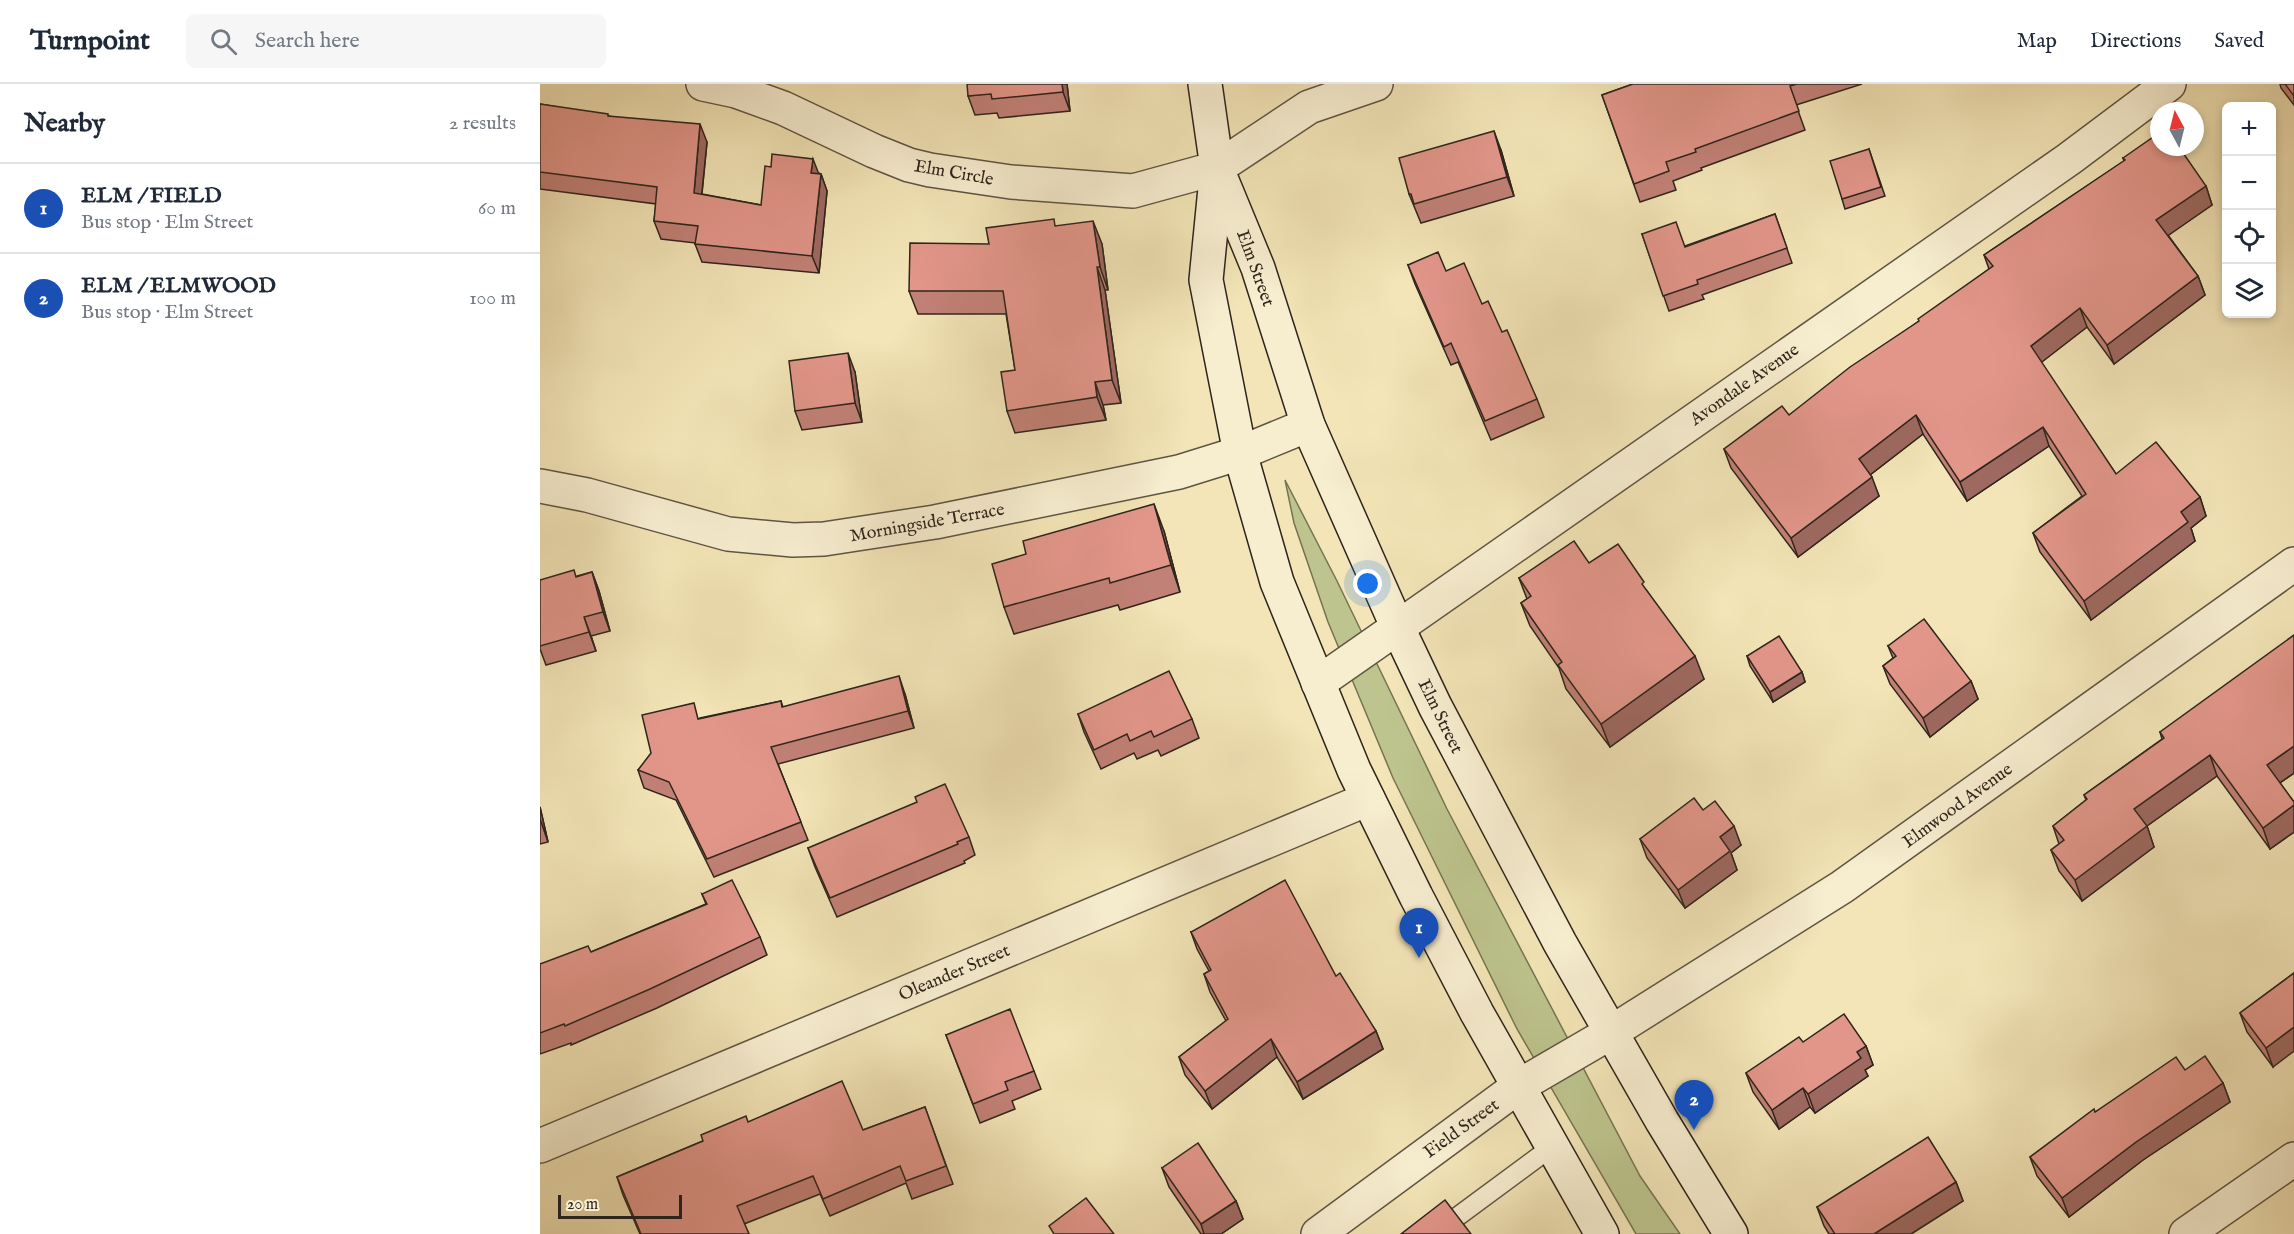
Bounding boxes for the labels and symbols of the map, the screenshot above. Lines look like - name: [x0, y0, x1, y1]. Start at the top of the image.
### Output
- north arrow: [2150, 102, 2204, 156]
- street label: Elm Circle: [912, 155, 995, 192]
- street label: Elm Street: [1230, 227, 1279, 310]
- street label: Avondale Avenue: [1685, 339, 1804, 432]
- street label: Morningside Terrace: [848, 499, 1006, 548]
- your location: [1353, 569, 1382, 598]
- street label: Elm Street: [1412, 676, 1468, 758]
- street label: Elmwood Avenue: [1898, 758, 2018, 854]
- pin: 1: [1400, 908, 1438, 958]
- street label: Oleander Street: [896, 940, 1014, 1007]
- pin: 2: [1674, 1080, 1714, 1130]
- street label: Field Street: [1420, 1094, 1504, 1164]
- scale bar: [558, 1192, 682, 1220]

